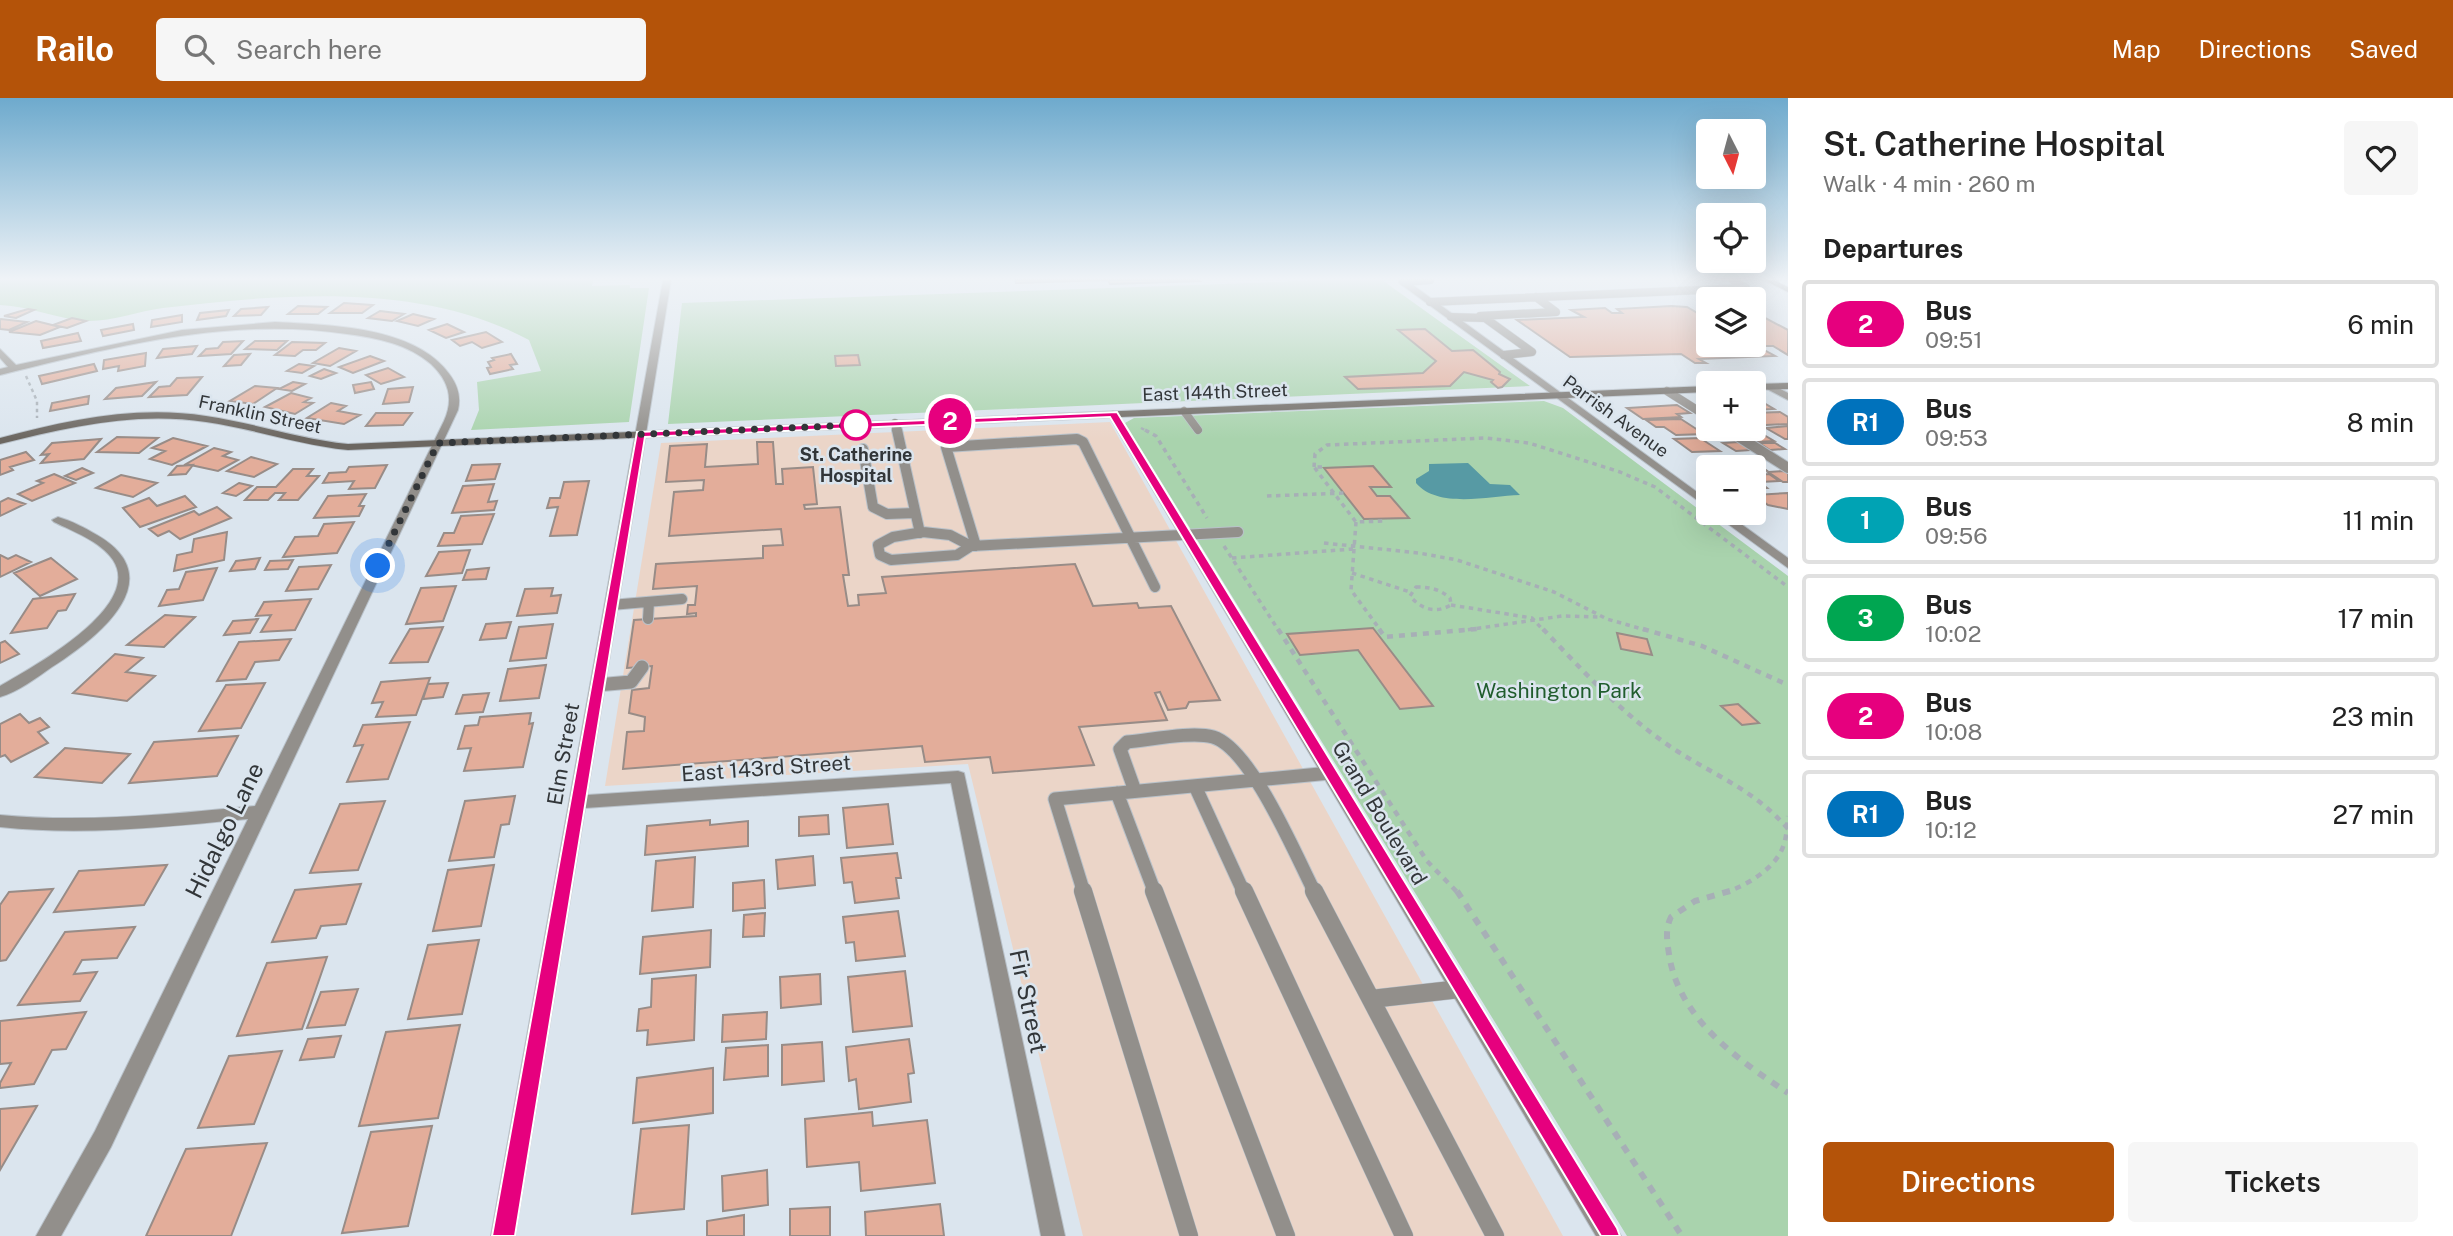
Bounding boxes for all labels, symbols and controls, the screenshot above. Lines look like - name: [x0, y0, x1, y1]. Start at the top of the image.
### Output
- search box: [156, 18, 646, 81]
- text: Railo: [35, 30, 114, 68]
- icon: search: [180, 30, 218, 68]
- text: Search here: [236, 34, 382, 65]
- text: Map: [2112, 35, 2161, 63]
- text: Directions: [2199, 35, 2311, 63]
- text: Saved: [2349, 35, 2418, 63]
- north arrow: [1696, 119, 1766, 189]
- map controls: [1696, 119, 1766, 525]
- button: heart: [2344, 121, 2418, 195]
- text: St. Catherine Hospital: [1823, 125, 2165, 163]
- text: Walk · 4 min · 260 m: [1823, 170, 2036, 197]
- button: locate: [1696, 203, 1766, 273]
- text: Departures: [1823, 233, 1963, 264]
- button: layers: [1696, 287, 1766, 357]
- text: Bus: [1925, 295, 1972, 326]
- text: 6 min: [2347, 309, 2414, 340]
- text: 2: [1858, 310, 1873, 338]
- text: 09:51: [1925, 326, 1983, 353]
- street label: Parrish Avenue: [1559, 371, 1673, 461]
- button: +: [1696, 371, 1766, 441]
- street label: East 144th Street: [1142, 379, 1288, 405]
- street label: Franklin Street: [197, 391, 323, 437]
- text: Bus: [1925, 393, 1972, 424]
- line badge: 2: [927, 398, 973, 444]
- text: 2: [942, 407, 958, 435]
- text: 8 min: [2347, 407, 2414, 438]
- text: R1: [1852, 408, 1879, 436]
- marker: St. Catherine Hospital: [841, 410, 871, 440]
- text: 09:53: [1925, 424, 1988, 451]
- place label: St. Catherine Hospital: [800, 444, 912, 486]
- button: −: [1696, 455, 1766, 525]
- text: Bus: [1925, 491, 1972, 522]
- text: 11 min: [2342, 505, 2414, 536]
- text: 1: [1860, 506, 1871, 534]
- text: 09:56: [1925, 522, 1988, 549]
- your location: [360, 548, 395, 583]
- text: Bus: [1925, 589, 1972, 620]
- text: 17 min: [2337, 603, 2414, 634]
- text: 3: [1858, 604, 1873, 632]
- text: 10:02: [1925, 620, 1981, 647]
- park label: Washington Park: [1476, 678, 1642, 703]
- text: Bus: [1925, 687, 1972, 718]
- street label: Elm Street: [542, 701, 584, 807]
- text: 23 min: [2332, 701, 2414, 732]
- text: 2: [1858, 702, 1873, 730]
- text: 10:08: [1925, 718, 1982, 745]
- street label: Grand Boulevard: [1327, 737, 1433, 889]
- street label: East 143rd Street: [680, 750, 852, 786]
- street label: Hidalgo Lane: [179, 758, 269, 902]
- text: Bus: [1925, 785, 1972, 816]
- text: 27 min: [2332, 799, 2414, 830]
- text: R1: [1852, 800, 1879, 828]
- text: 10:12: [1925, 816, 1977, 843]
- street label: Fir Street: [1004, 946, 1054, 1056]
- button: Directions: [1823, 1142, 2114, 1222]
- button: Tickets: [2128, 1142, 2418, 1222]

